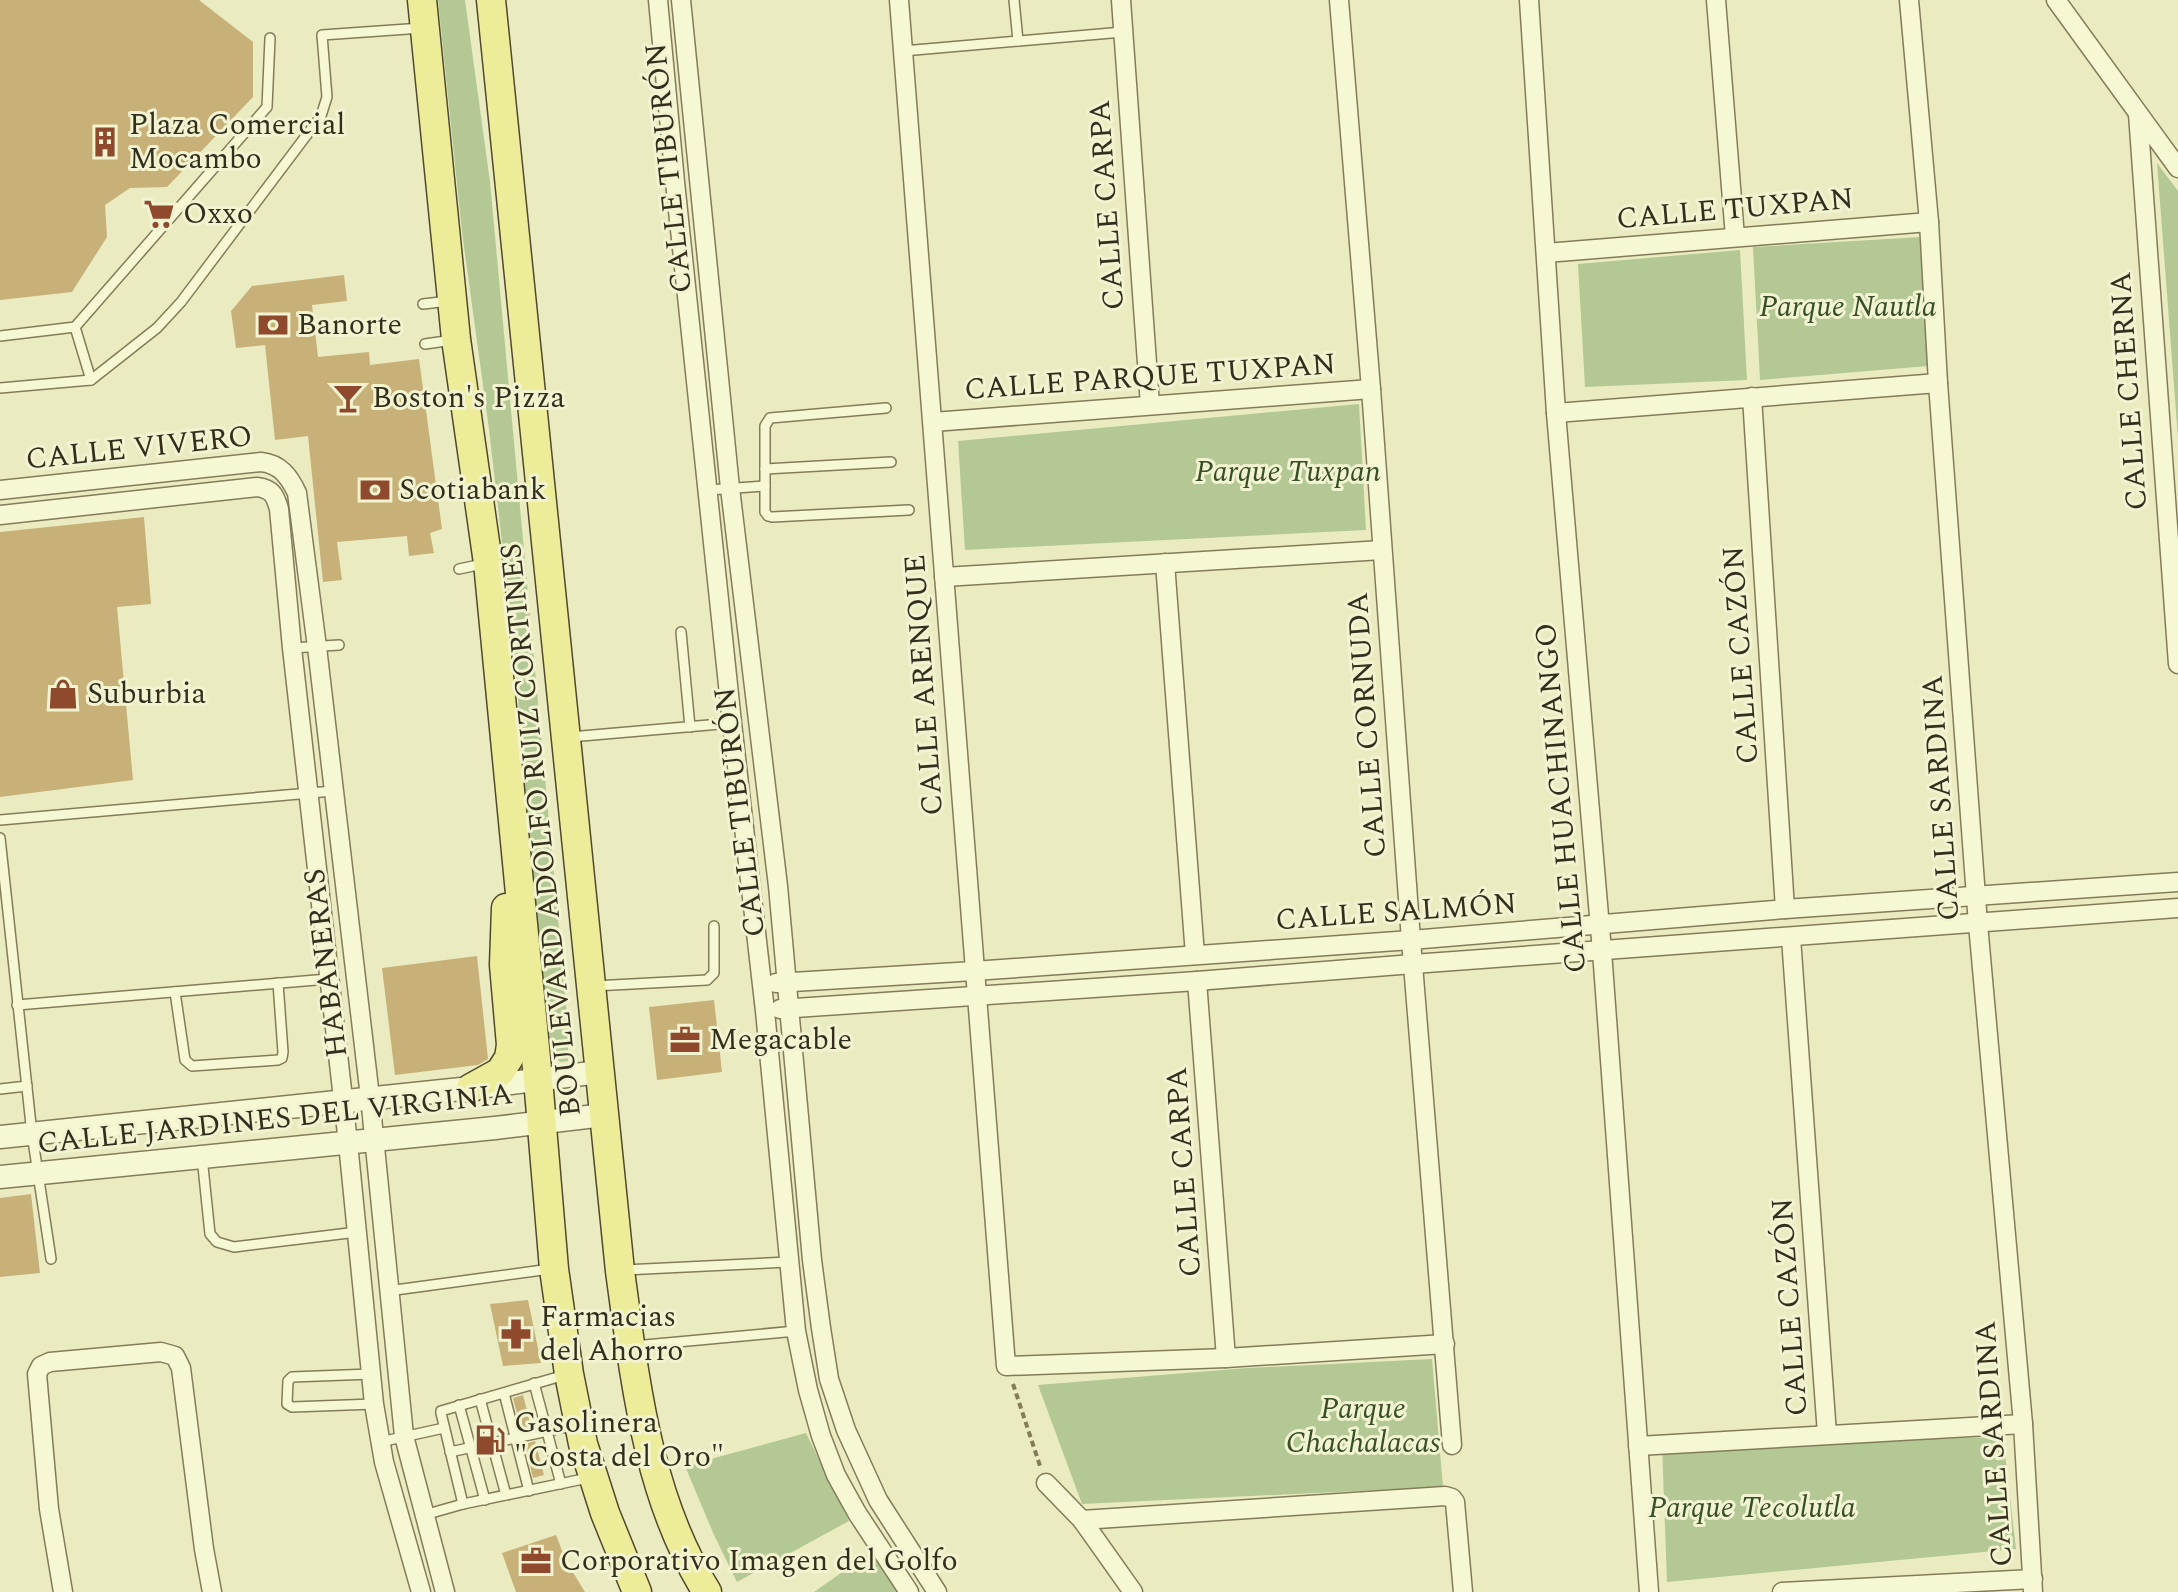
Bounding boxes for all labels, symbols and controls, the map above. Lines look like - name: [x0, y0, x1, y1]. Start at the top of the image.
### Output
- street label: CALLE TIBURÓN: [633, 41, 705, 295]
- street label: CALLE CARPA: [1077, 98, 1137, 312]
- place label: Plaza Comercial Mocambo: [129, 102, 345, 182]
- building icon: Plaza Comercial Mocambo: [88, 125, 122, 159]
- street label: CALLE TUXPAN: [1614, 176, 1856, 242]
- place label: Oxxo: [183, 191, 253, 237]
- supermarket icon: Oxxo: [142, 197, 176, 231]
- street label: CALLE CHERNA: [2098, 270, 2160, 512]
- park label: Parque Nautla: [1759, 284, 1937, 330]
- place label: Banorte: [297, 302, 402, 348]
- bank icon: Banorte: [256, 308, 290, 342]
- street label: CALLE PARQUE TUXPAN: [963, 341, 1337, 413]
- place label: Boston's Pizza: [372, 375, 566, 421]
- bar icon: Boston's Pizza: [331, 381, 365, 415]
- street label: CALLE VIVERO: [23, 413, 255, 483]
- park label: Parque Tuxpan: [1195, 449, 1381, 495]
- place label: Scotiabank: [399, 467, 546, 513]
- bank icon: Scotiabank: [358, 473, 392, 507]
- street label: BOULEVARD ADOLFO RUIZ CORTINES: [488, 541, 594, 1119]
- street label: CALLE CAZÓN: [1710, 544, 1772, 766]
- street label: CALLE ARENQUE: [892, 553, 956, 817]
- street label: CALLE CORNUDA: [1335, 591, 1399, 859]
- street label: CALLE HUACHINANGO: [1523, 621, 1599, 975]
- place label: Suburbia: [87, 671, 206, 717]
- street label: CALLE SARDINA: [1909, 673, 1973, 923]
- shop icon: Suburbia: [46, 677, 80, 711]
- street label: CALLE TIBURÓN: [702, 684, 778, 940]
- street label: HABANERAS: [292, 866, 360, 1060]
- street label: CALLE SALMÓN: [1274, 881, 1518, 943]
- place label: Megacable: [709, 1017, 852, 1063]
- office icon: Megacable: [668, 1023, 702, 1057]
- street label: CALLE CARPA: [1154, 1065, 1214, 1279]
- street label: CALLE JARDINES DEL VIRGINIA: [35, 1071, 515, 1167]
- street label: CALLE CAZÓN: [1759, 1196, 1821, 1418]
- place label: Farmacias del Ahorro: [540, 1294, 684, 1374]
- pharmacy icon: Farmacias del Ahorro: [499, 1317, 533, 1351]
- street label: CALLE SARDINA: [1962, 1319, 2026, 1569]
- park label: Parque Chachalacas: [1286, 1386, 1441, 1466]
- place label: Gasolinera "Costa del Oro": [514, 1400, 724, 1480]
- fuel station icon: Gasolinera "Costa del Oro": [473, 1423, 507, 1457]
- park label: Parque Tecolutla: [1648, 1485, 1856, 1531]
- place label: Corporativo Imagen del Golfo: [560, 1538, 958, 1584]
- office icon: Corporativo Imagen del Golfo: [519, 1544, 553, 1578]

